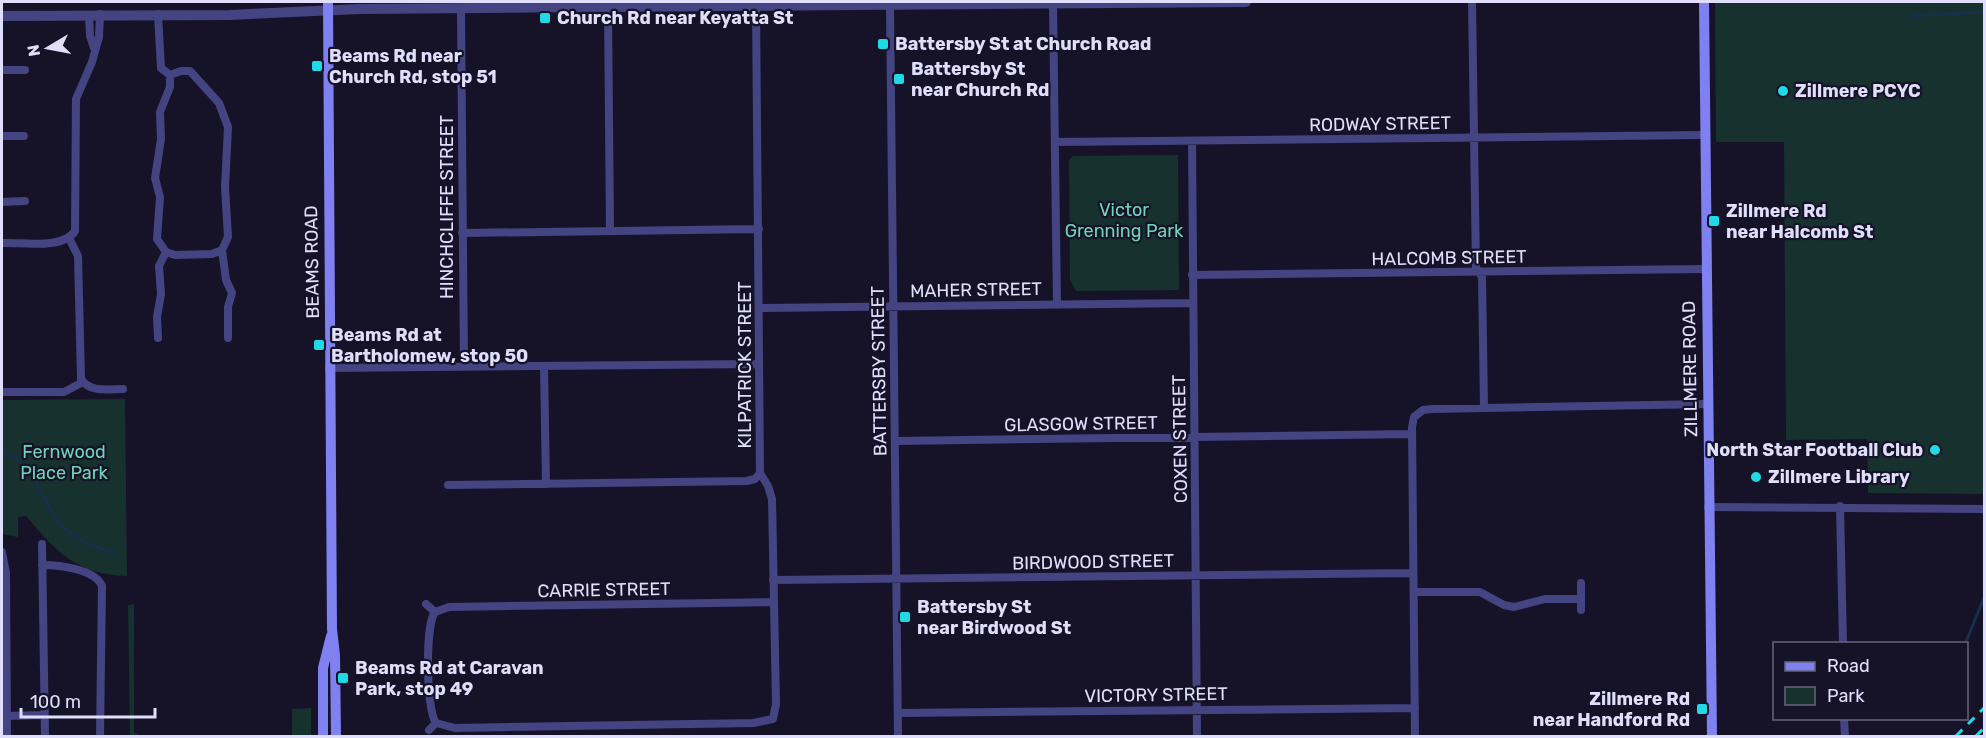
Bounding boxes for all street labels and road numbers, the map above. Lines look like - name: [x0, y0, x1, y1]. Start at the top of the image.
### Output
- street label: RODWAY STREET: [1309, 112, 1451, 136]
- street label: HINCHCLIFFE STREET: [436, 115, 458, 299]
- street label: BEAMS ROAD: [300, 205, 324, 319]
- street label: HALCOMB STREET: [1371, 246, 1527, 270]
- street label: MAHER STREET: [910, 278, 1042, 302]
- street label: KILPATRICK STREET: [734, 281, 756, 449]
- street label: BATTERSBY STREET: [867, 286, 891, 456]
- street label: ZILLMERE ROAD: [1678, 301, 1702, 437]
- street label: COXEN STREET: [1168, 375, 1192, 503]
- street label: GLASGOW STREET: [1004, 412, 1158, 436]
- street label: BIRDWOOD STREET: [1012, 550, 1174, 574]
- street label: CARRIE STREET: [537, 578, 671, 602]
- street label: VICTORY STREET: [1084, 683, 1228, 707]

